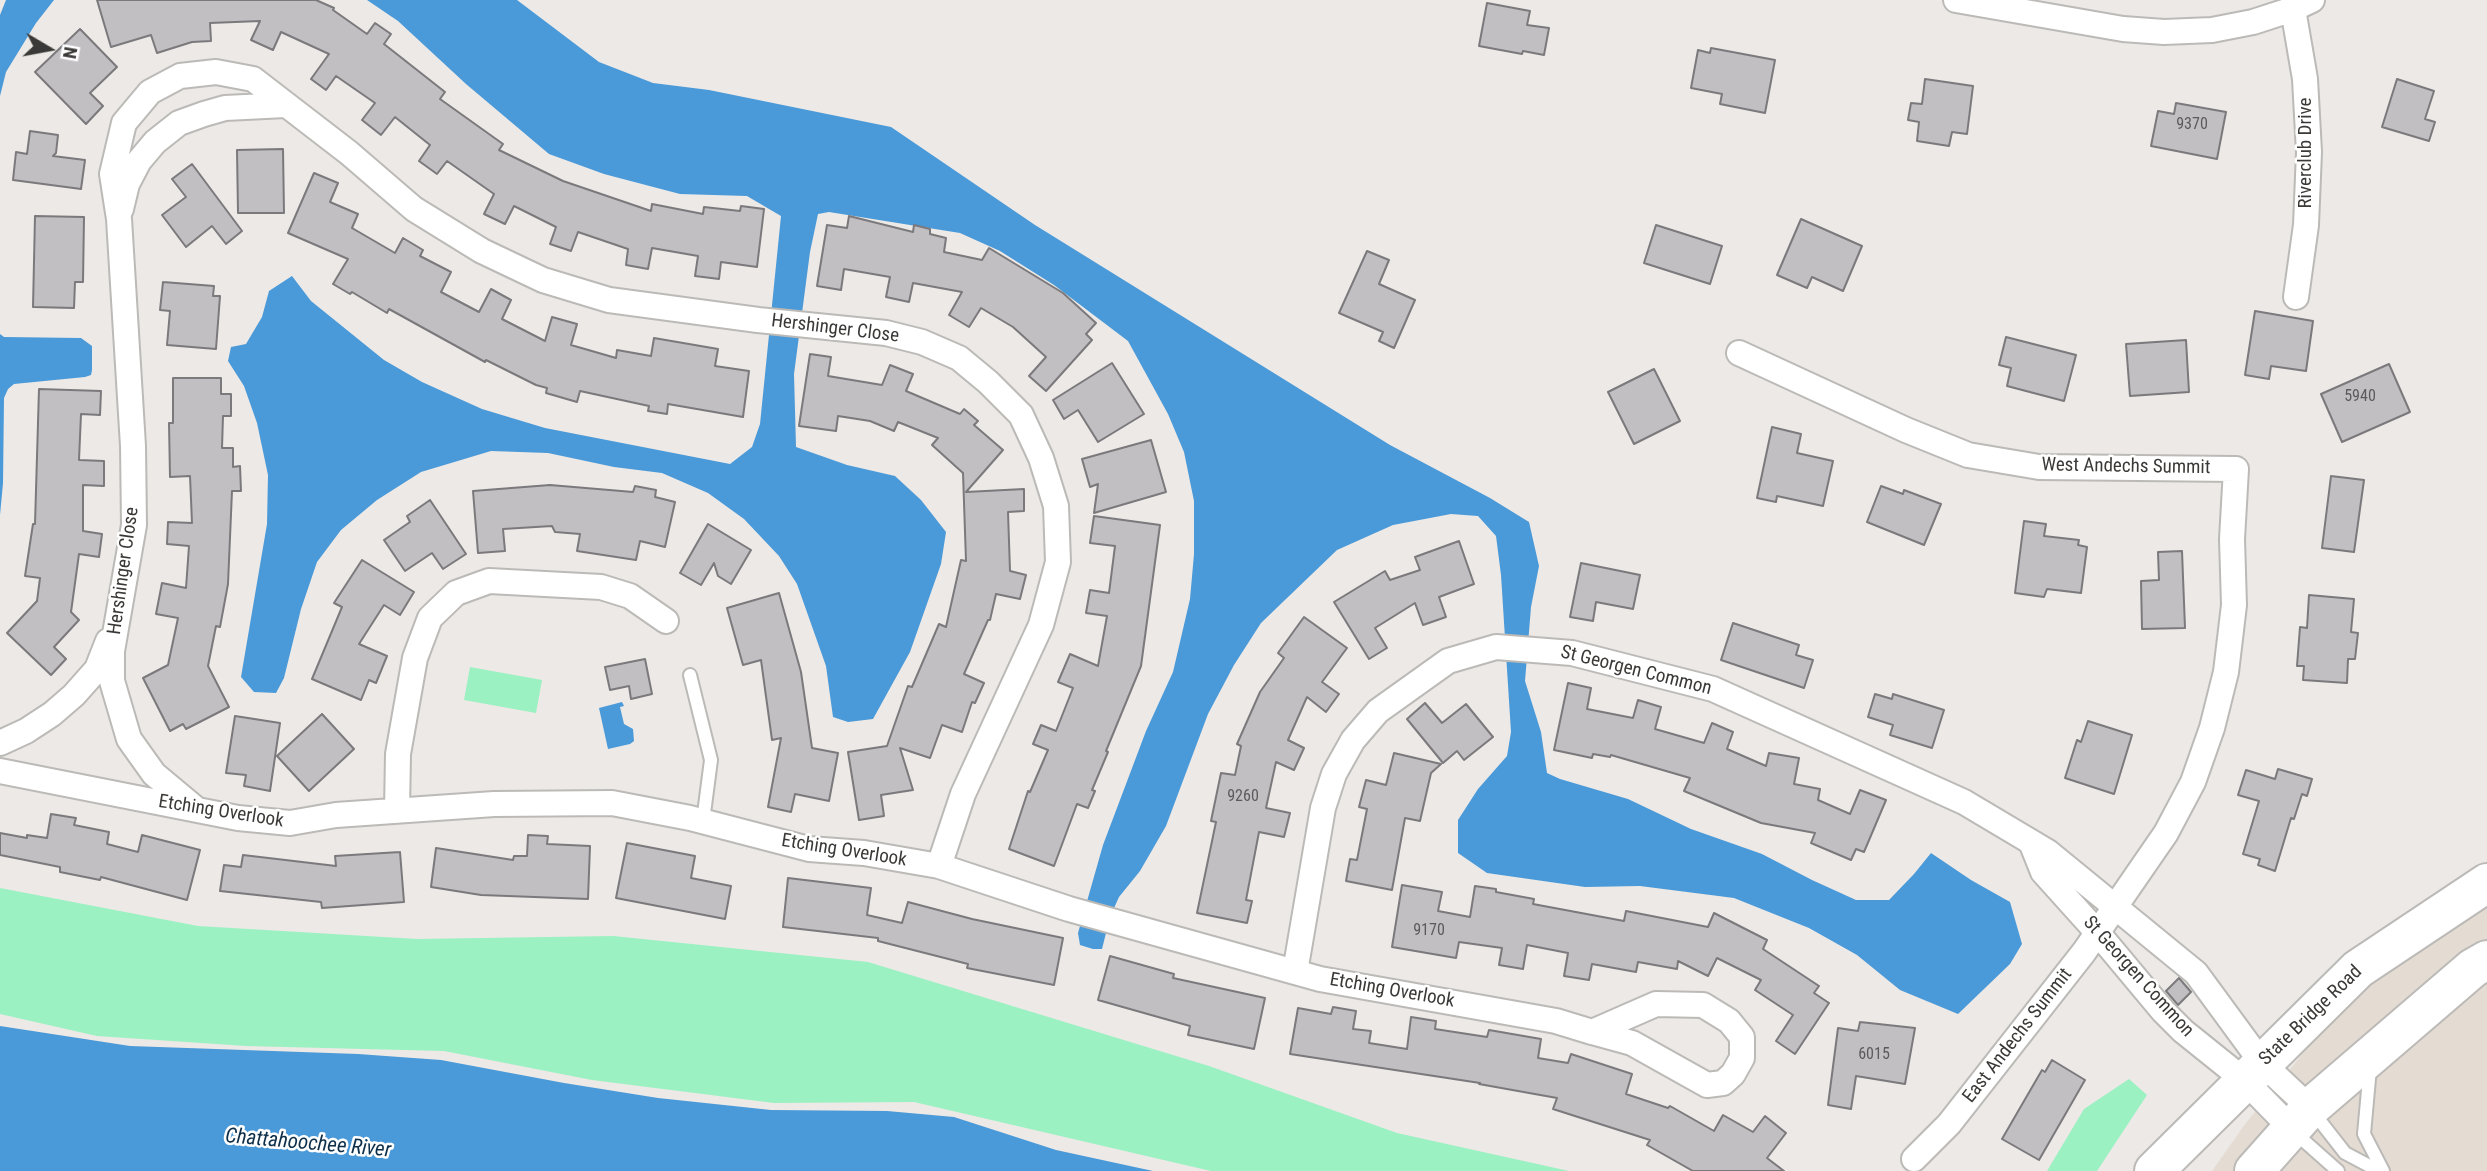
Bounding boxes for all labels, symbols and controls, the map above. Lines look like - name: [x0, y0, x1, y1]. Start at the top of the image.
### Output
- north arrow: [14, 14, 84, 84]
- text: N: [58, 45, 83, 60]
- street label: Riverclub Drive: [2295, 98, 2317, 208]
- house number: 9370: [2176, 115, 2208, 135]
- street label: Hershinger Close: [770, 310, 900, 348]
- house number: 5940: [2344, 387, 2376, 407]
- street label: West Andechs Summit: [2041, 454, 2211, 480]
- street label: Hershinger Close: [104, 506, 144, 636]
- street label: St Georgen Common: [1558, 641, 1714, 701]
- house number: 9260: [1227, 787, 1259, 807]
- street label: Etching Overlook: [157, 791, 285, 833]
- street label: Etching Overlook: [780, 830, 908, 872]
- street label: St Georgen Common: [2078, 912, 2198, 1042]
- house number: 9170: [1413, 921, 1445, 941]
- street label: State Bridge Road: [2255, 961, 2367, 1071]
- street label: East Andechs Summit: [1958, 964, 2078, 1108]
- street label: Etching Overlook: [1328, 969, 1456, 1013]
- house number: 6015: [1858, 1045, 1890, 1065]
- water label: Chattahoochee River: [224, 1124, 392, 1164]

